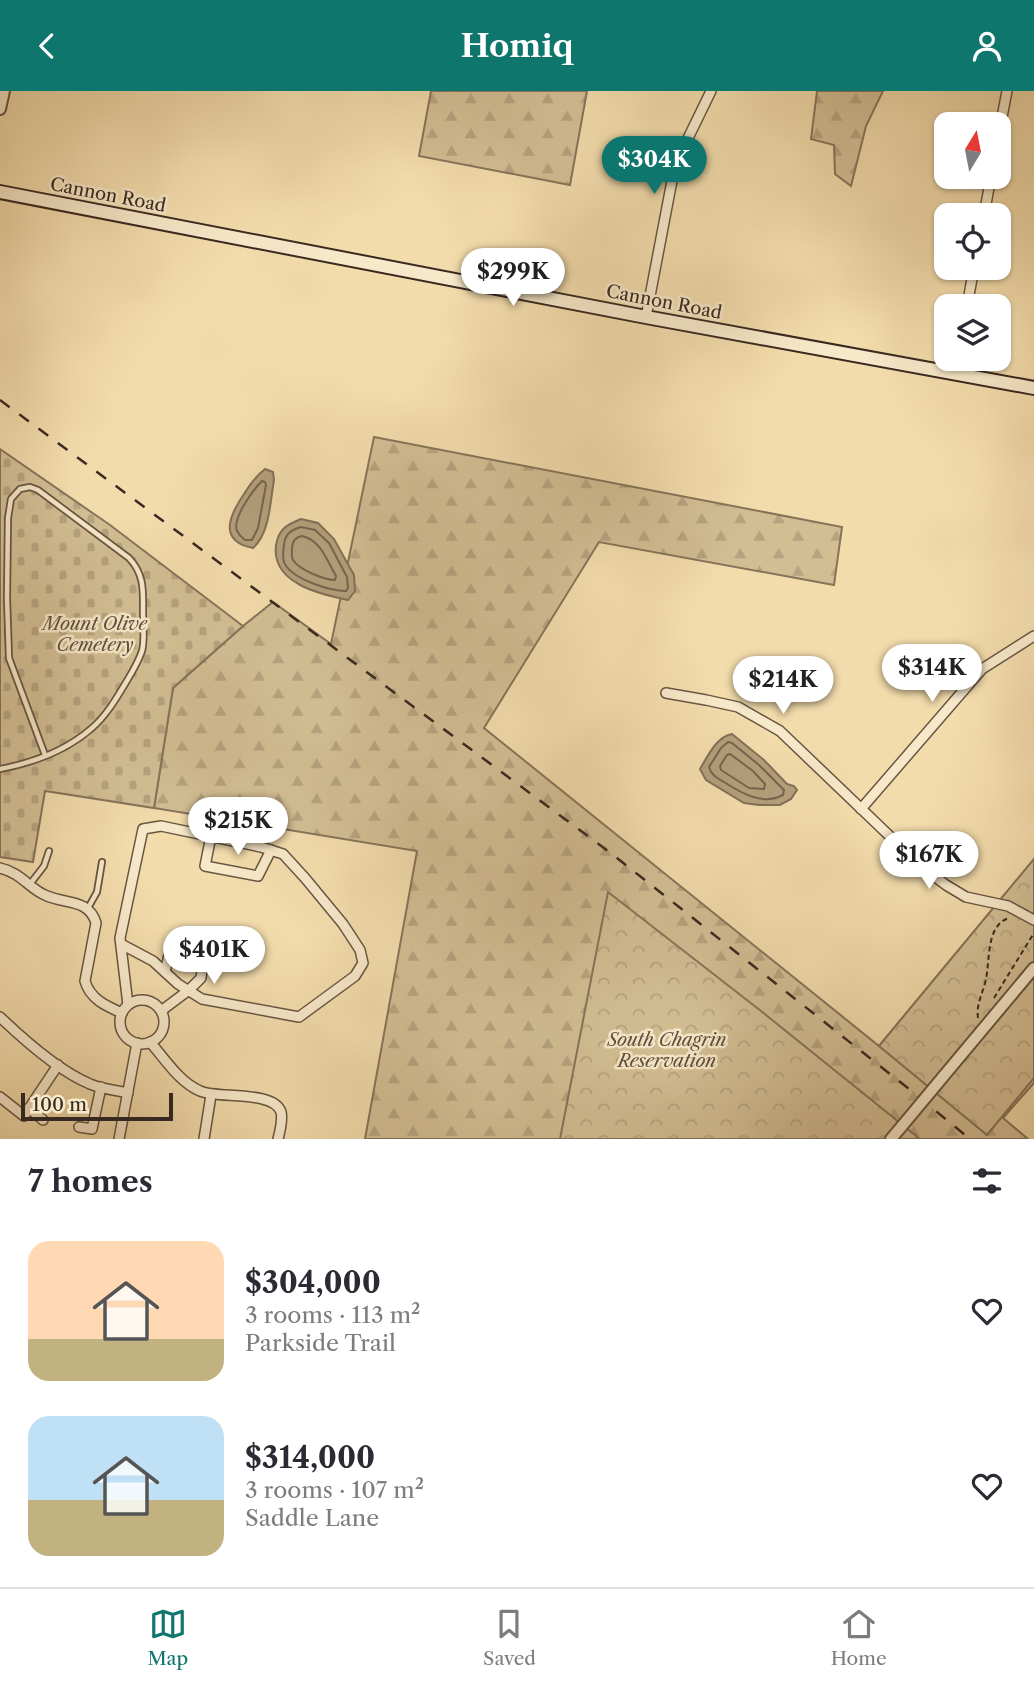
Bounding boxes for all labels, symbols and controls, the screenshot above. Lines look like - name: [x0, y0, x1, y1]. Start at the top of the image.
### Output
- text: Homiq: [460, 26, 574, 65]
- icon: back: [28, 27, 66, 65]
- icon: person: [968, 27, 1006, 65]
- north arrow: [934, 112, 1012, 189]
- map controls: [934, 112, 1011, 371]
- pin: $304K: [605, 137, 703, 196]
- text: $304K: [618, 145, 690, 173]
- street label: Cannon Road: [48, 173, 168, 217]
- button: locate: [934, 203, 1011, 280]
- pin: $299K: [464, 249, 562, 308]
- text: $299K: [477, 257, 549, 285]
- street label: Cannon Road: [604, 280, 724, 324]
- button: layers: [934, 294, 1011, 371]
- park label: Mount Olive Cemetery: [41, 613, 149, 656]
- pin: $314K: [883, 645, 981, 704]
- text: $314K: [898, 653, 966, 681]
- pin: $214K: [734, 657, 832, 716]
- text: $214K: [749, 665, 817, 693]
- pin: $215K: [189, 797, 287, 857]
- text: $215K: [204, 806, 272, 834]
- pin: $167K: [880, 831, 978, 891]
- text: $167K: [895, 840, 963, 868]
- pin: $401K: [165, 927, 263, 986]
- text: $401K: [179, 935, 249, 963]
- park label: South Chagrin Reservation: [607, 1029, 727, 1072]
- scale bar: [21, 1090, 173, 1122]
- text: 100 m: [32, 1093, 87, 1116]
- icon: filters: [968, 1162, 1006, 1200]
- text: 7 homes: [28, 1163, 153, 1200]
- text: $304,000: [245, 1264, 381, 1301]
- icon: home: [84, 1269, 168, 1353]
- icon: heart: [968, 1292, 1006, 1330]
- text: 3 rooms · 113 m²: [245, 1301, 421, 1329]
- text: Parkside Trail: [245, 1329, 396, 1357]
- text: $314,000: [245, 1439, 375, 1476]
- icon: home: [84, 1444, 168, 1528]
- icon: heart: [968, 1467, 1006, 1505]
- text: 3 rooms · 107 m²: [245, 1476, 424, 1504]
- text: Saddle Lane: [245, 1504, 379, 1532]
- tab: Map: [147, 1605, 188, 1670]
- tab: Saved: [483, 1605, 536, 1670]
- tab: Home: [831, 1605, 887, 1670]

